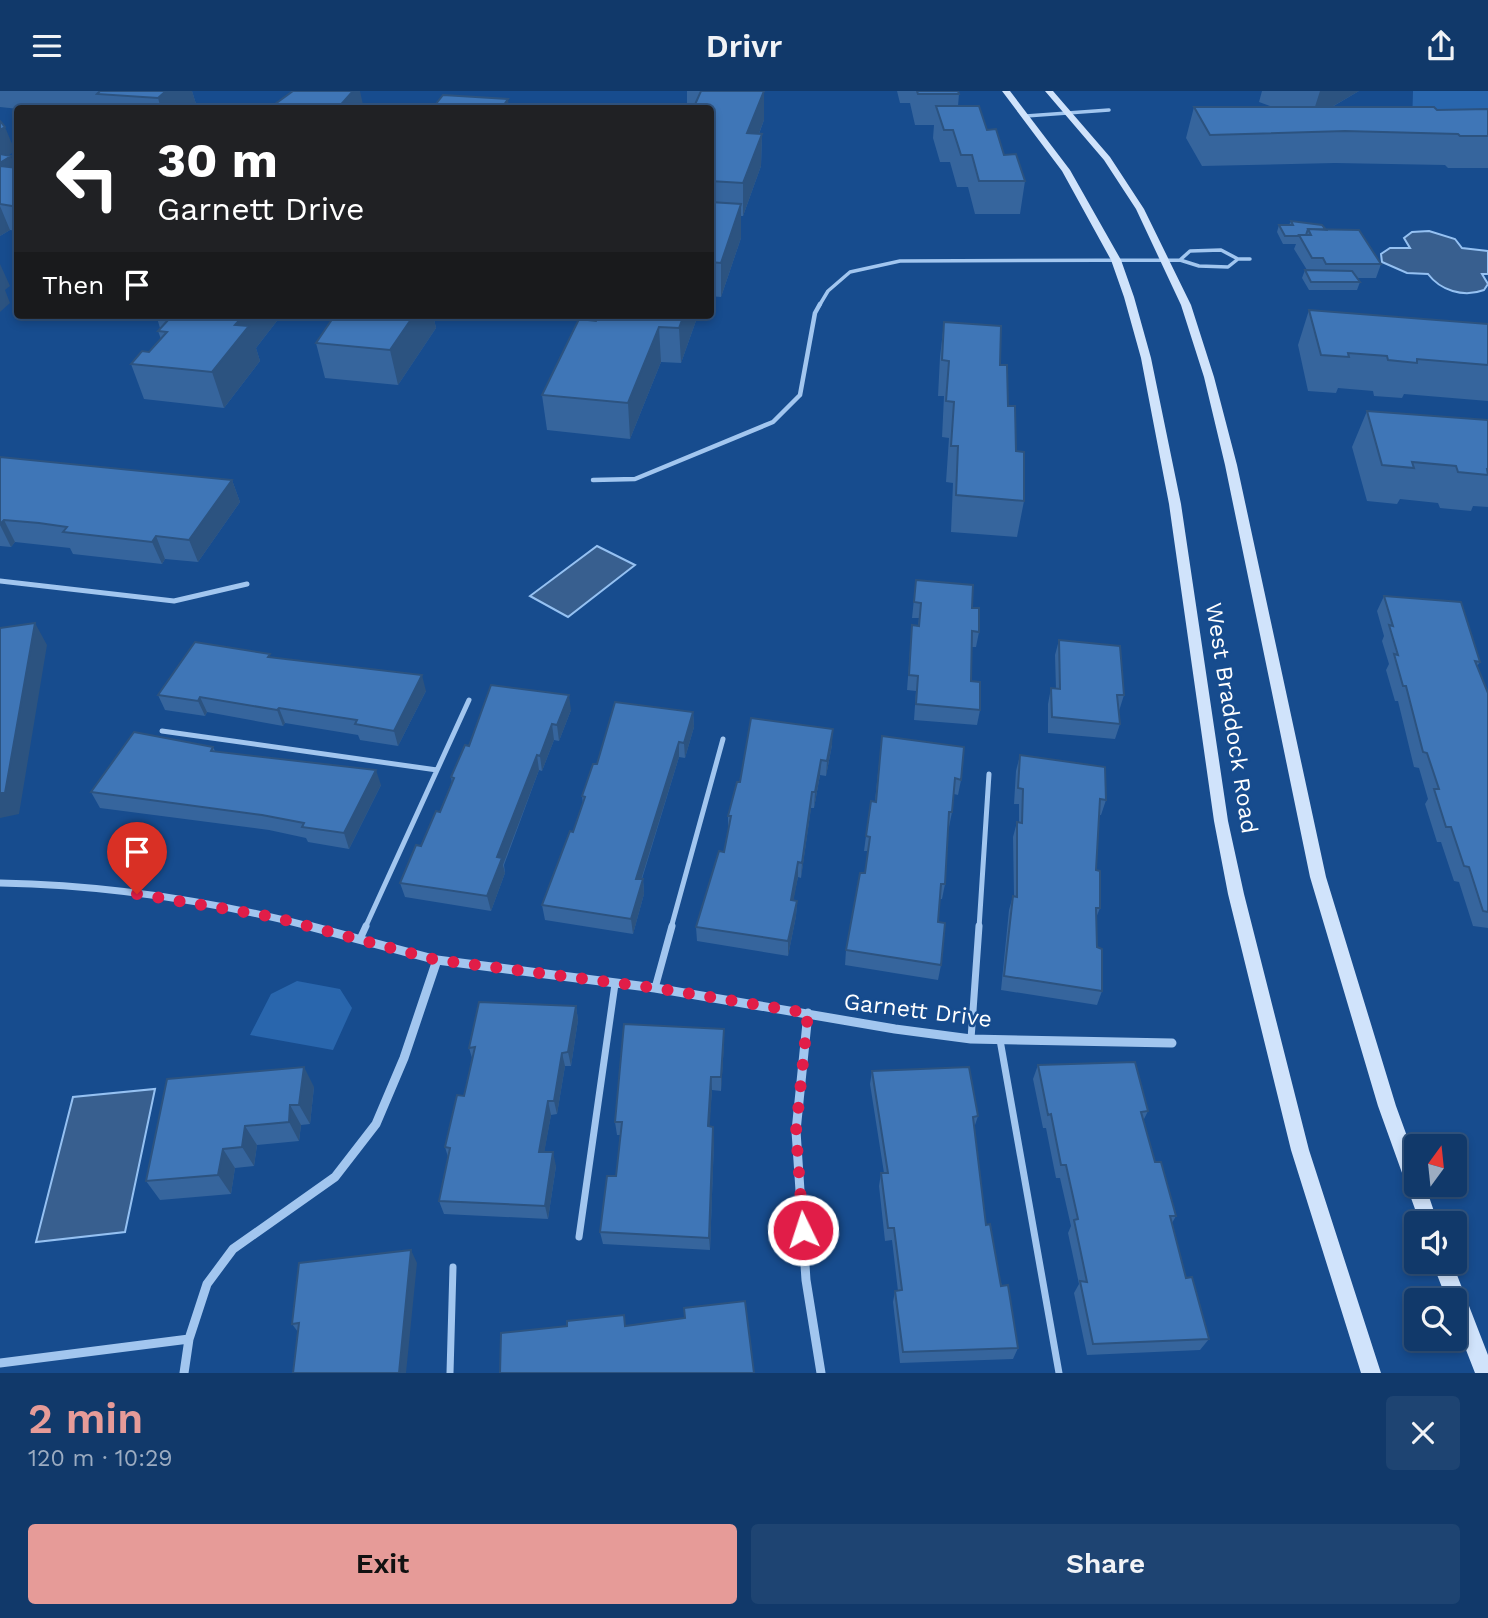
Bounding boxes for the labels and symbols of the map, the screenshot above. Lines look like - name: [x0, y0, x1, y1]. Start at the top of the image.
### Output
- street label: West Braddock Road: [1200, 601, 1263, 835]
- pin: [107, 822, 167, 894]
- street label: Garnett Drive: [842, 988, 994, 1033]
- north arrow: [1404, 1134, 1466, 1197]
- position arrow: [766, 1193, 840, 1267]

